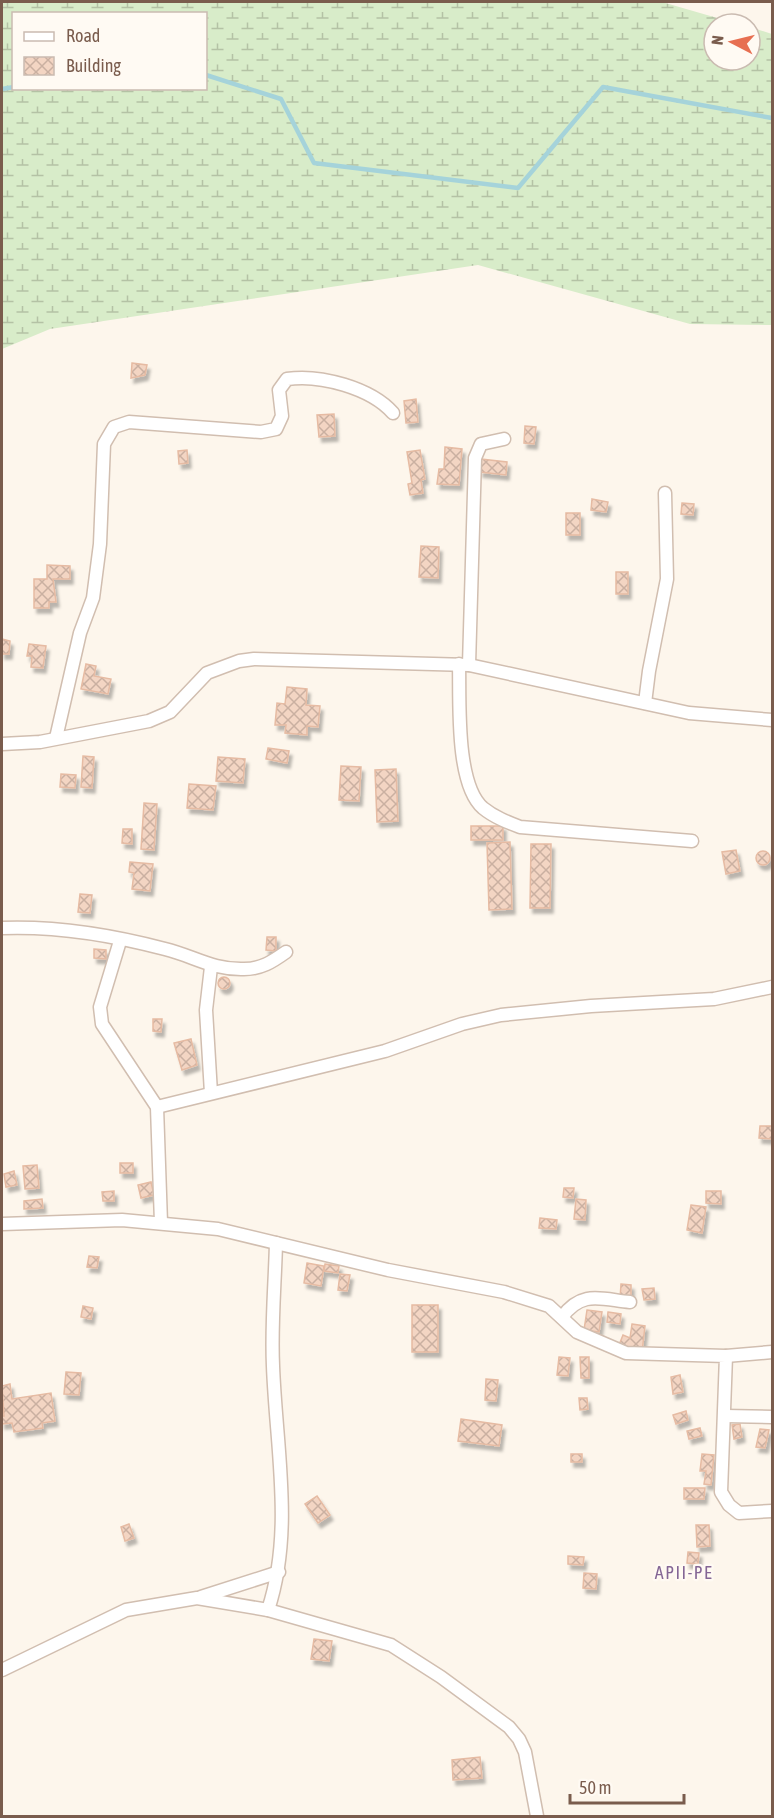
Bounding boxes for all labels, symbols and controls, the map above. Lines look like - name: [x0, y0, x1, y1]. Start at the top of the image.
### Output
- legend: [12, 12, 207, 90]
- north arrow: [702, 12, 762, 72]
- text: Road: [66, 25, 100, 46]
- text: N: [708, 34, 727, 46]
- text: Building: [66, 55, 121, 76]
- district label: APII-PE: [655, 1562, 713, 1583]
- scale bar: [570, 1767, 684, 1805]
- text: 50 m: [579, 1777, 611, 1798]

